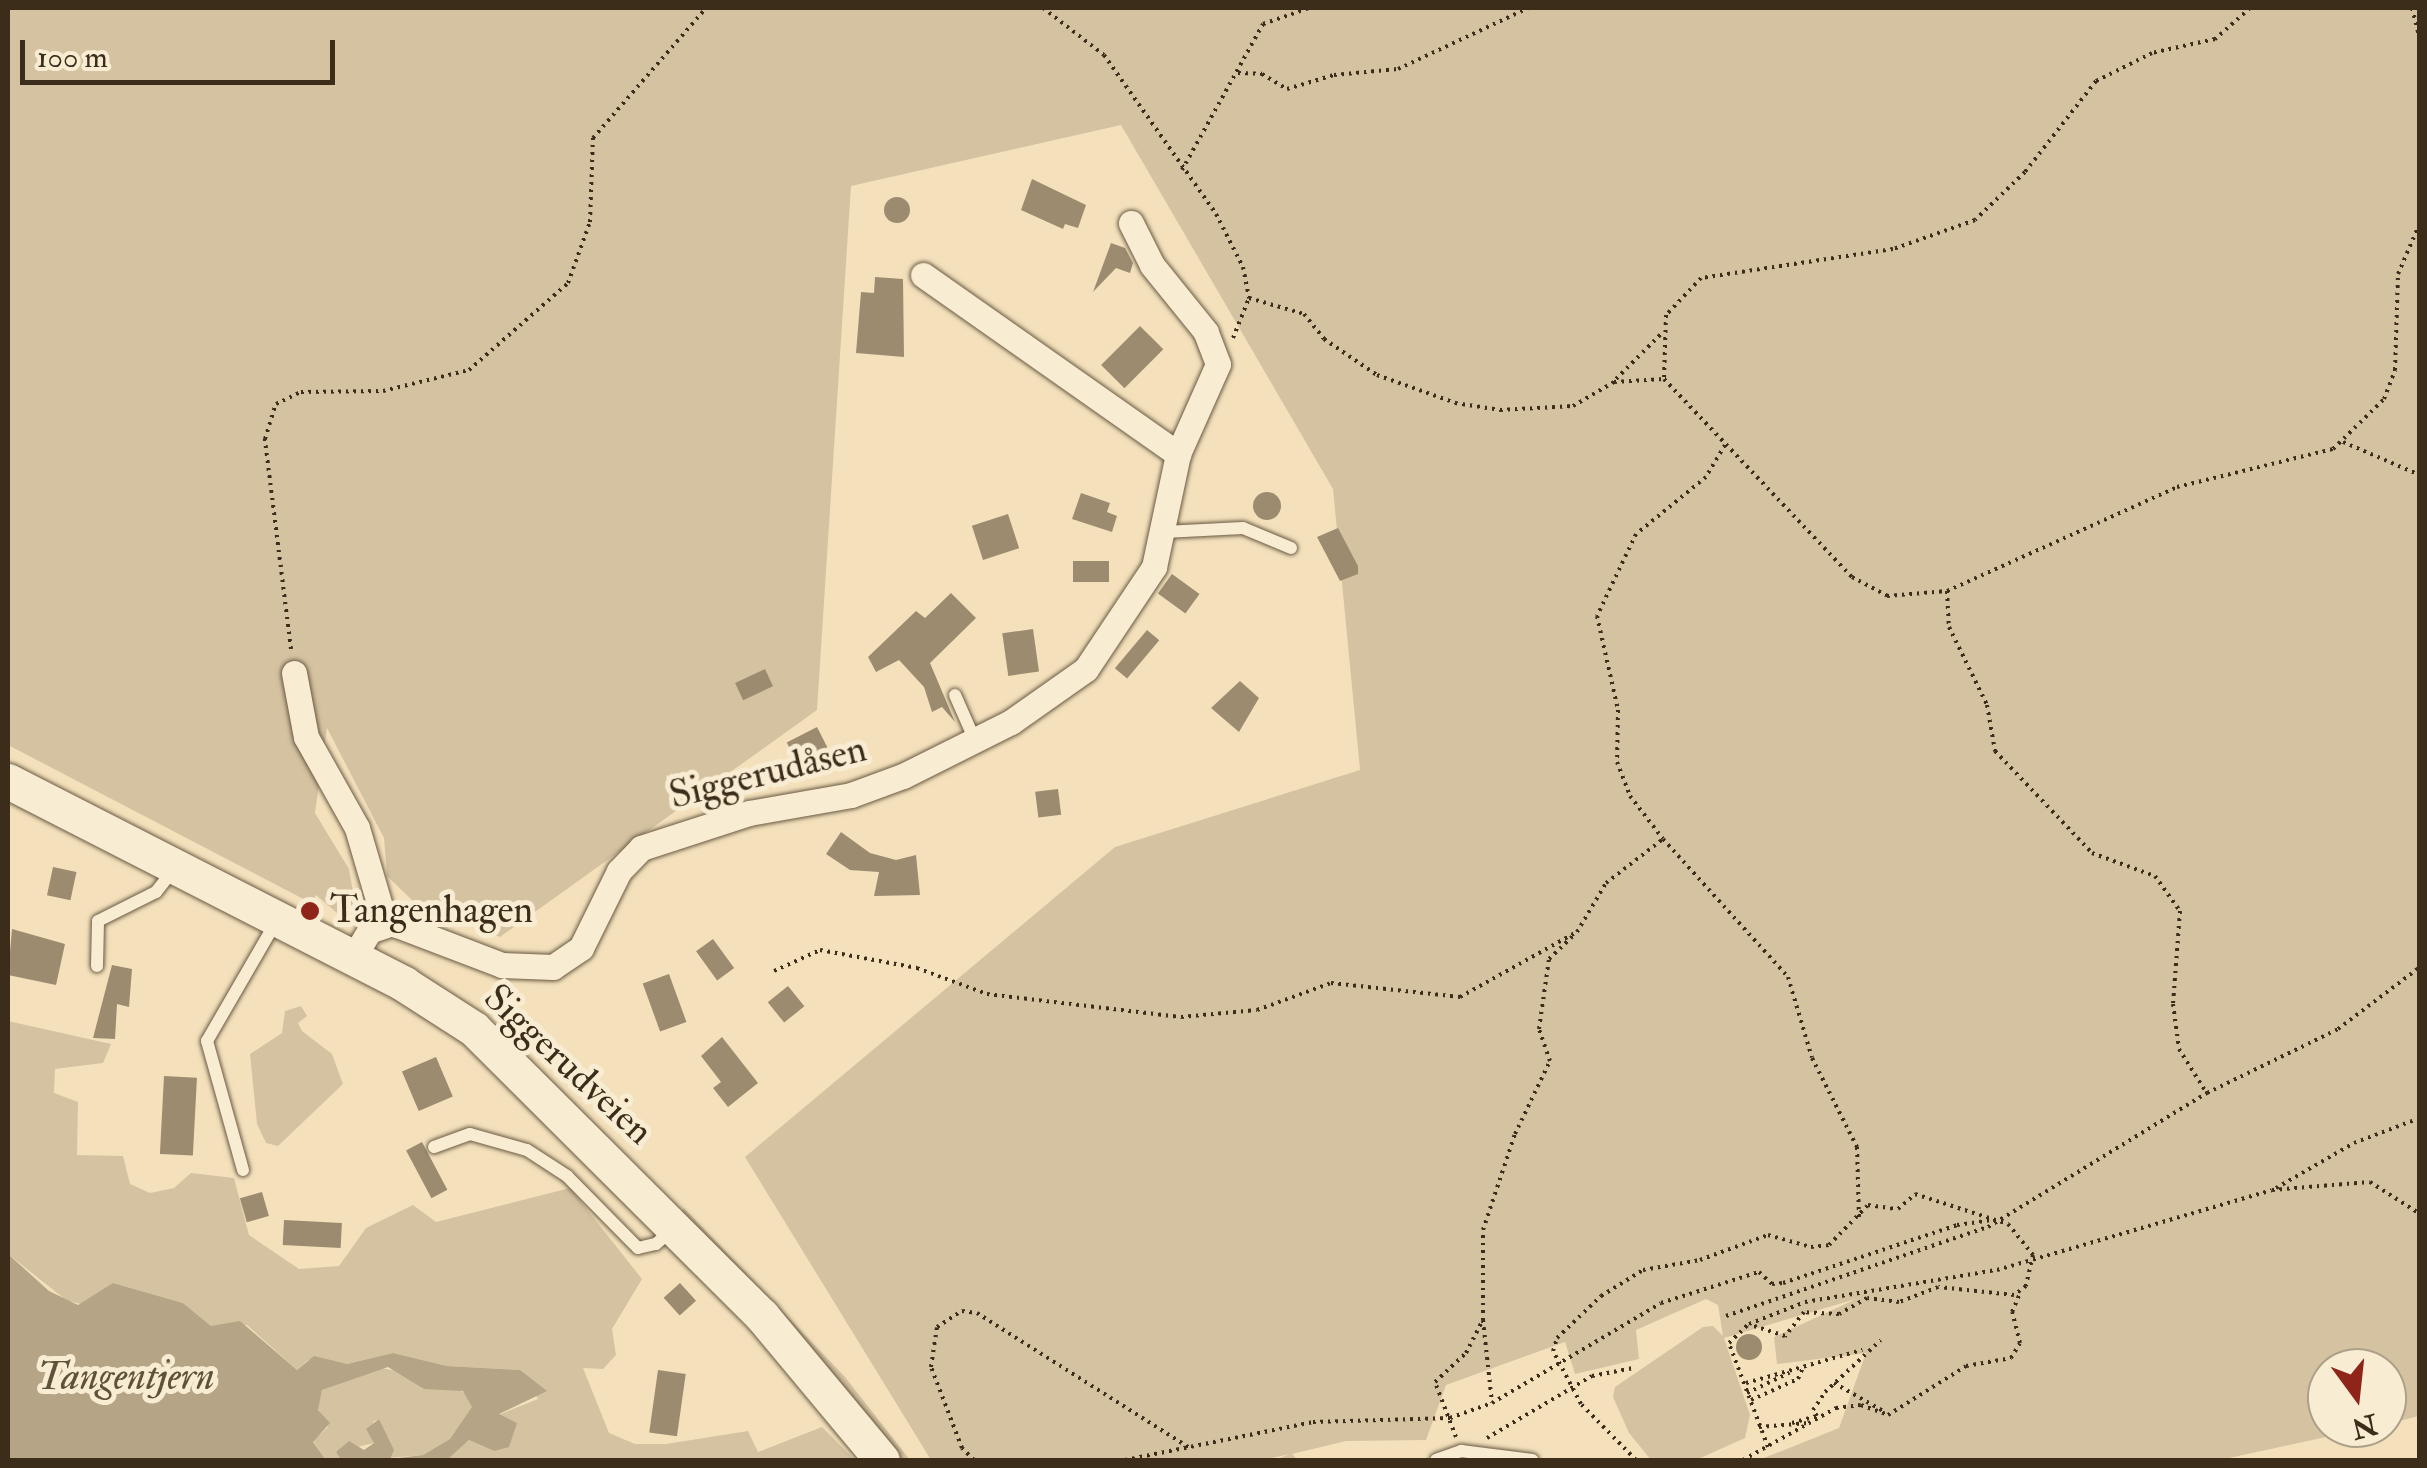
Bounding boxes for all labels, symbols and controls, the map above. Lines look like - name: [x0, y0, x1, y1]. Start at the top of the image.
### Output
- scale bar: [25, 20, 340, 82]
- text: 100 m: [37, 39, 108, 76]
- street label: Siggerudåsen: [665, 727, 871, 819]
- place label: Tangenhagen: [330, 888, 533, 934]
- marker: Tangenhagen: [299, 900, 321, 922]
- street label: Siggerudveien: [474, 975, 662, 1155]
- north arrow: [2307, 1348, 2407, 1448]
- water label: Tangentjern: [37, 1353, 215, 1401]
- text: N: [2348, 1405, 2381, 1446]

